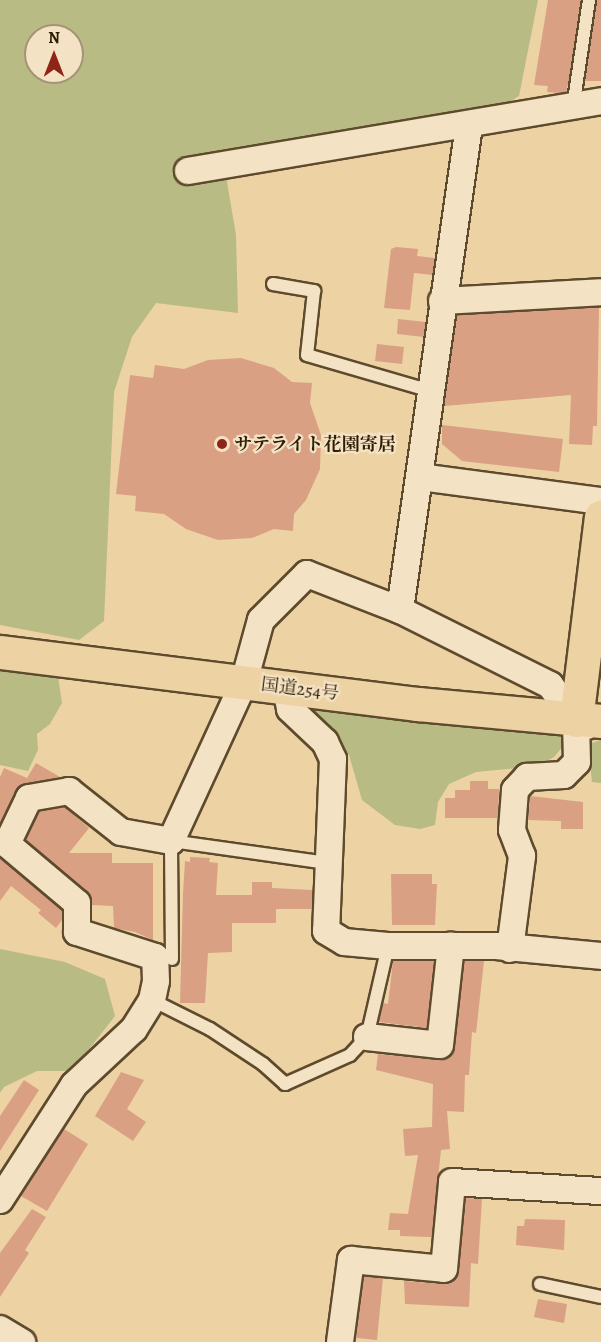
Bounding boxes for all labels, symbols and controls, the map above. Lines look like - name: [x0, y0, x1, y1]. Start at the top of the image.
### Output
- north arrow: [24, 24, 84, 84]
- text: N: [48, 27, 60, 49]
- place label: サテライト花園寄居: [234, 433, 396, 455]
- marker: サテライト花園寄居: [215, 437, 229, 451]
- street label: 国道254号: [260, 674, 340, 704]

